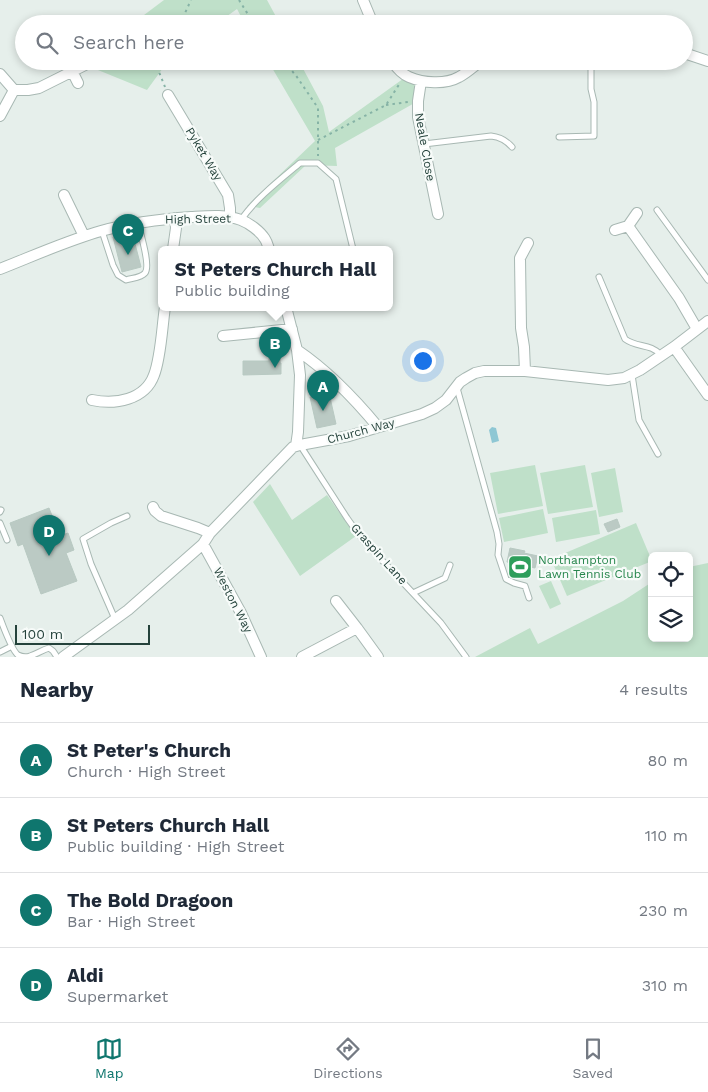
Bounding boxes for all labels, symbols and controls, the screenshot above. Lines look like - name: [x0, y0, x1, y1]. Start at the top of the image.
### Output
- search box: [15, 15, 693, 70]
- icon: search: [33, 29, 61, 57]
- text: Search here: [73, 31, 184, 54]
- street label: Neale Close: [412, 112, 438, 182]
- street label: Pyket Way: [183, 125, 226, 184]
- street label: High Street: [165, 211, 231, 227]
- pin: C: [112, 214, 144, 255]
- popup: [158, 246, 393, 311]
- text: St Peters Church Hall: [174, 258, 377, 281]
- text: Public building: [174, 281, 289, 300]
- pin: B: [259, 327, 291, 368]
- your location: [410, 348, 436, 374]
- pin: A: [307, 370, 339, 411]
- street label: Church Way: [326, 415, 397, 447]
- pin: D: [33, 515, 65, 556]
- street label: Graspin Lane: [348, 521, 410, 587]
- map controls: [648, 552, 693, 642]
- button: locate: [648, 552, 693, 597]
- place label: Northampton Lawn Tennis Club: [538, 553, 641, 581]
- sports icon: Northampton Lawn Tennis Club: [507, 554, 533, 580]
- street label: Weston Way: [211, 565, 256, 636]
- button: layers: [648, 597, 693, 642]
- scale bar: [15, 622, 150, 645]
- text: 100 m: [22, 626, 63, 642]
- text: Nearby: [20, 677, 93, 702]
- text: 4 results: [619, 680, 688, 699]
- text: St Peter's Church: [67, 739, 231, 762]
- text: A: [31, 751, 41, 770]
- text: 80 m: [647, 751, 688, 770]
- text: Church · High Street: [67, 762, 225, 781]
- text: St Peters Church Hall: [67, 814, 269, 837]
- text: B: [31, 826, 41, 845]
- text: 110 m: [645, 826, 688, 845]
- text: Public building · High Street: [67, 837, 285, 856]
- text: The Bold Dragoon: [67, 889, 233, 912]
- text: C: [31, 901, 41, 920]
- text: 230 m: [639, 901, 688, 920]
- text: Bar · High Street: [67, 912, 195, 931]
- text: Aldi: [67, 964, 104, 987]
- text: D: [30, 976, 42, 995]
- text: 310 m: [642, 976, 688, 995]
- text: Supermarket: [67, 987, 168, 1006]
- tab: Map: [95, 1035, 124, 1081]
- tab: Directions: [313, 1035, 383, 1081]
- tab: Saved: [572, 1035, 613, 1081]

